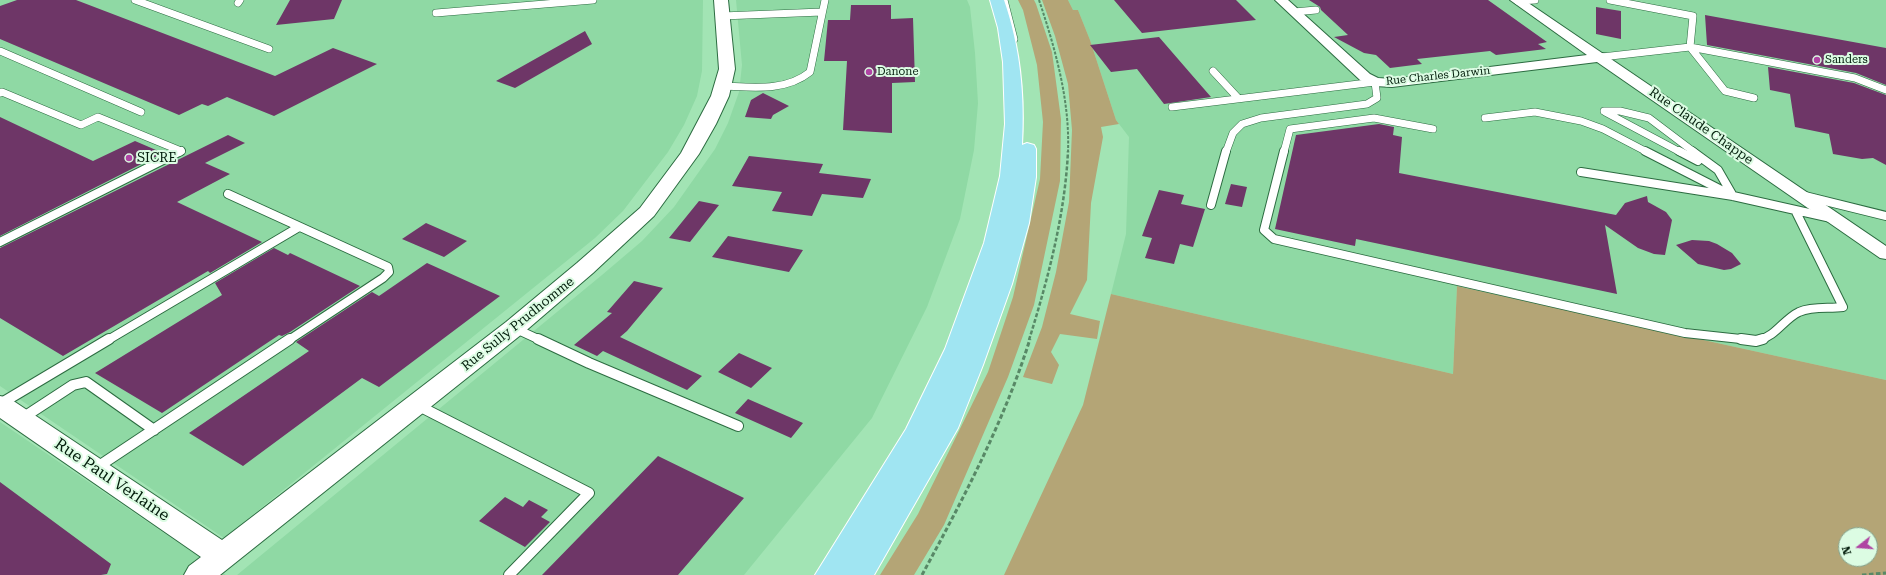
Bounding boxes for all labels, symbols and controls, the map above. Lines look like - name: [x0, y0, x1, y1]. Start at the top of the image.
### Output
- place label: Sanders: [1825, 53, 1868, 67]
- marker: Sanders: [1812, 55, 1822, 65]
- street label: Rue Charles Darwin: [1385, 64, 1491, 88]
- place label: Danone: [877, 65, 918, 79]
- marker: Danone: [864, 67, 874, 77]
- street label: Rue Claude Chappe: [1646, 84, 1756, 168]
- place label: SICRE: [137, 150, 177, 166]
- marker: SICRE: [124, 153, 134, 163]
- street label: Rue Sully Prudhomme: [459, 274, 577, 374]
- street label: Rue Paul Verlaine: [51, 434, 173, 526]
- north arrow: [1838, 527, 1878, 567]
- text: N: [1840, 544, 1854, 556]

